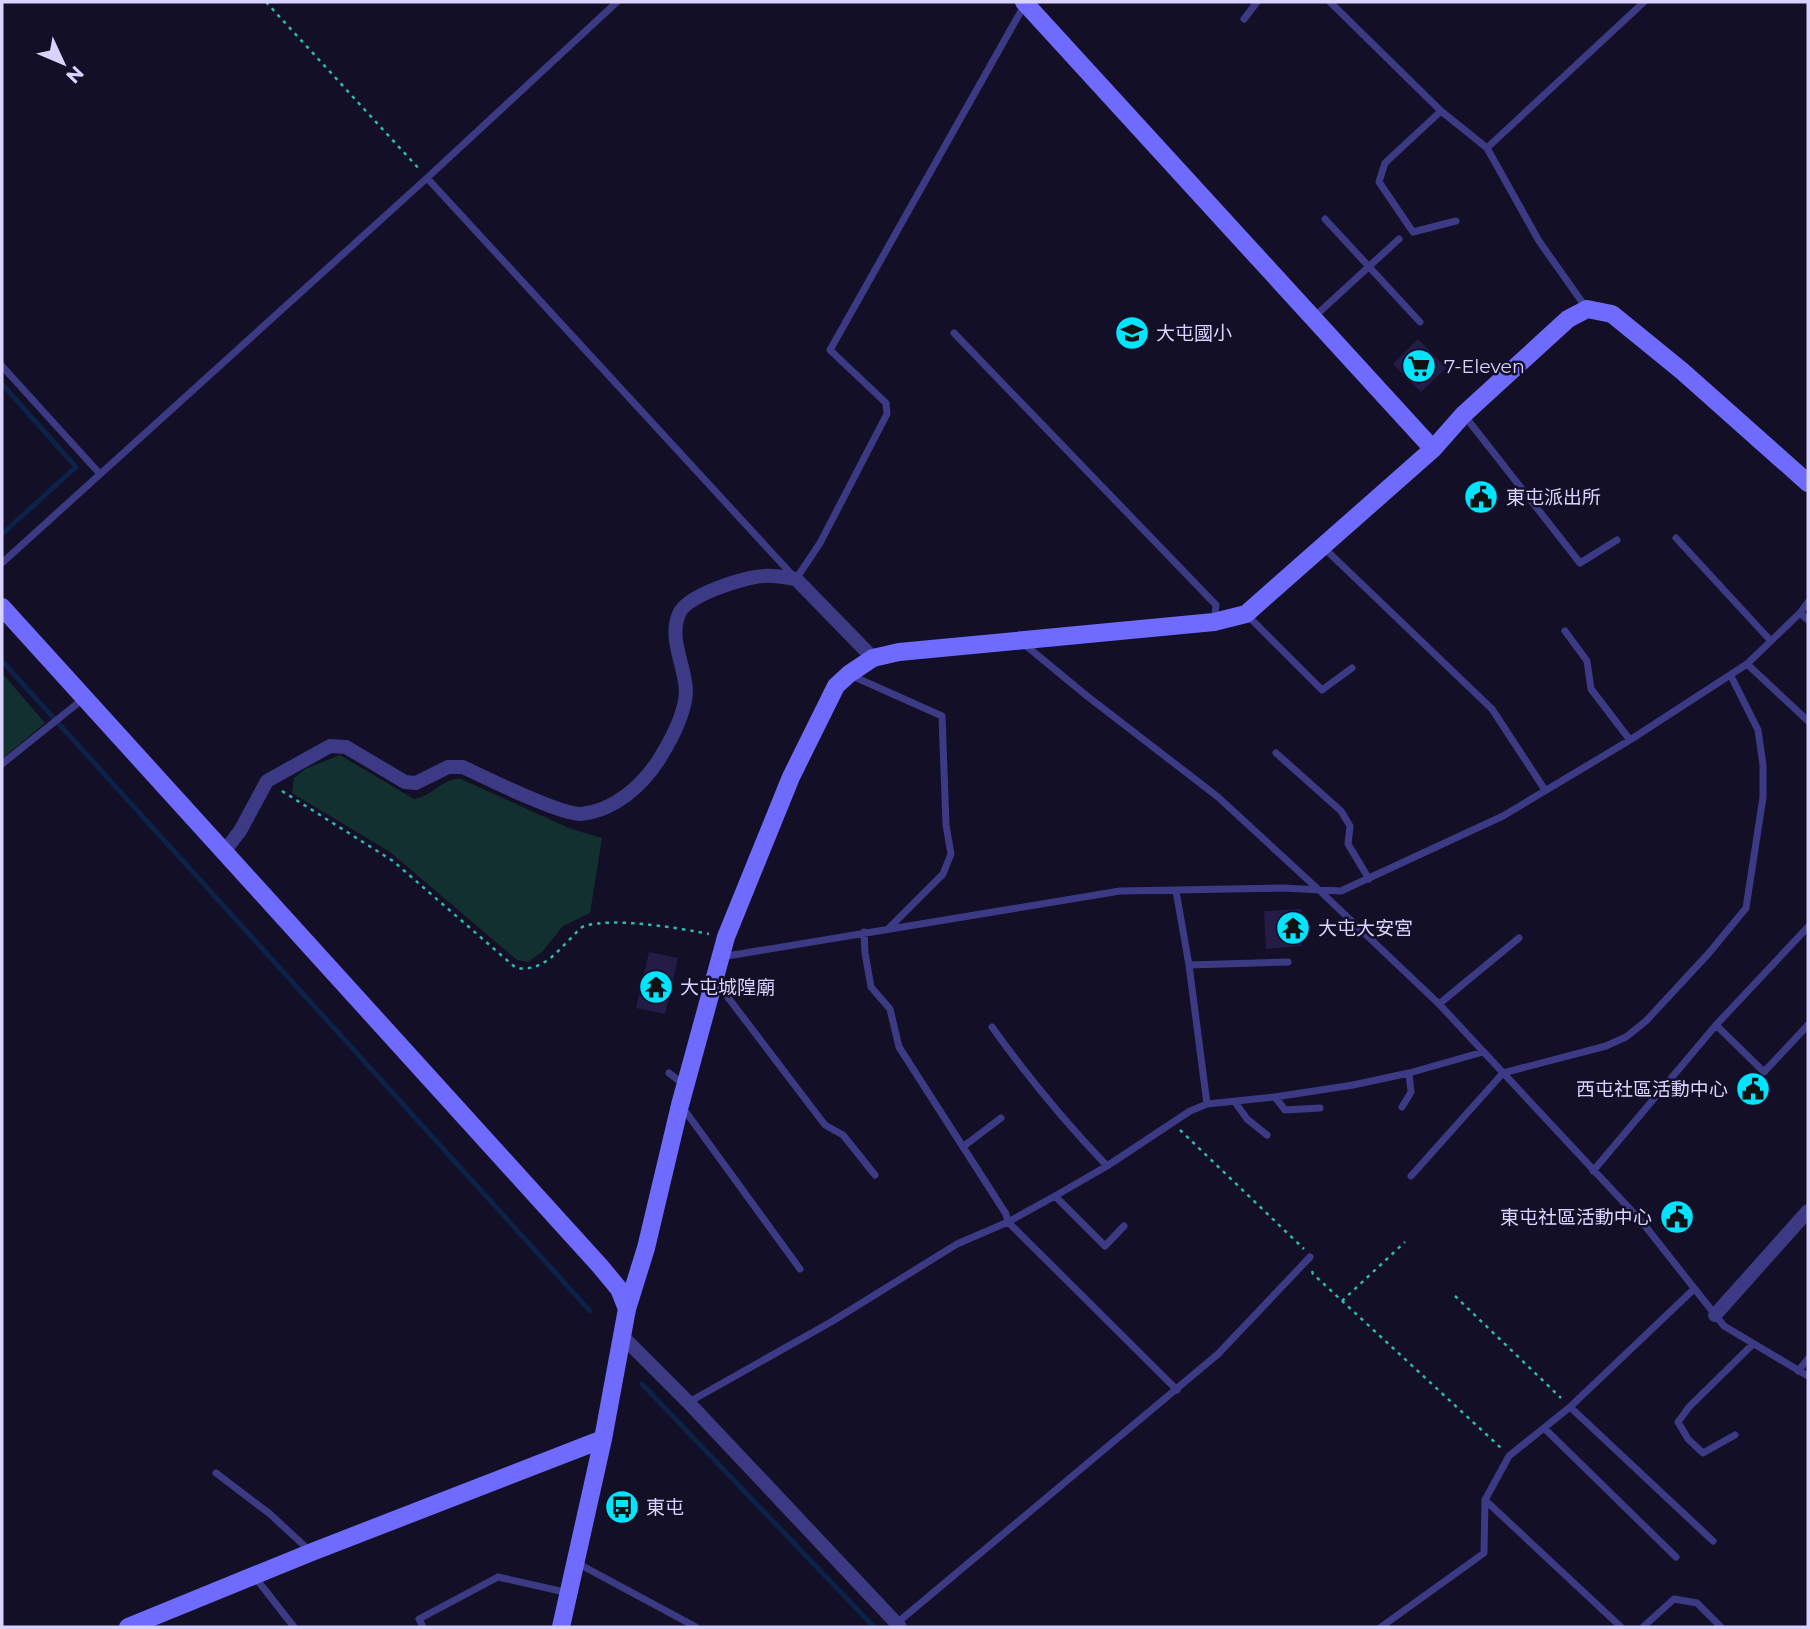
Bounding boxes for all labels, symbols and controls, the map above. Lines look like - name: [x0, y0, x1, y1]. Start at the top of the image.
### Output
- north arrow: [28, 28, 98, 98]
- text: N: [61, 61, 88, 88]
- school or university icon: 大屯國小: [1113, 314, 1151, 352]
- place label: 大屯國小: [1156, 322, 1232, 345]
- supermarket icon: 7-Eleven: [1400, 347, 1438, 385]
- place label: 7-Eleven: [1444, 355, 1525, 378]
- public building icon: 東屯派出所: [1462, 478, 1500, 516]
- place label: 東屯派出所: [1506, 486, 1601, 509]
- temple icon: 大屯大安宮: [1274, 909, 1312, 947]
- place label: 大屯大安宮: [1318, 917, 1413, 940]
- temple icon: 大屯城隍廟: [637, 968, 675, 1006]
- place label: 大屯城隍廟: [680, 976, 775, 999]
- public building icon: 西屯社區活動中心: [1734, 1070, 1772, 1108]
- place label: 西屯社區活動中心: [1576, 1078, 1728, 1101]
- public building icon: 東屯社區活動中心: [1658, 1198, 1696, 1236]
- place label: 東屯社區活動中心: [1500, 1206, 1652, 1229]
- bus stop icon: 東屯: [603, 1488, 641, 1526]
- place label: 東屯: [646, 1496, 684, 1519]

